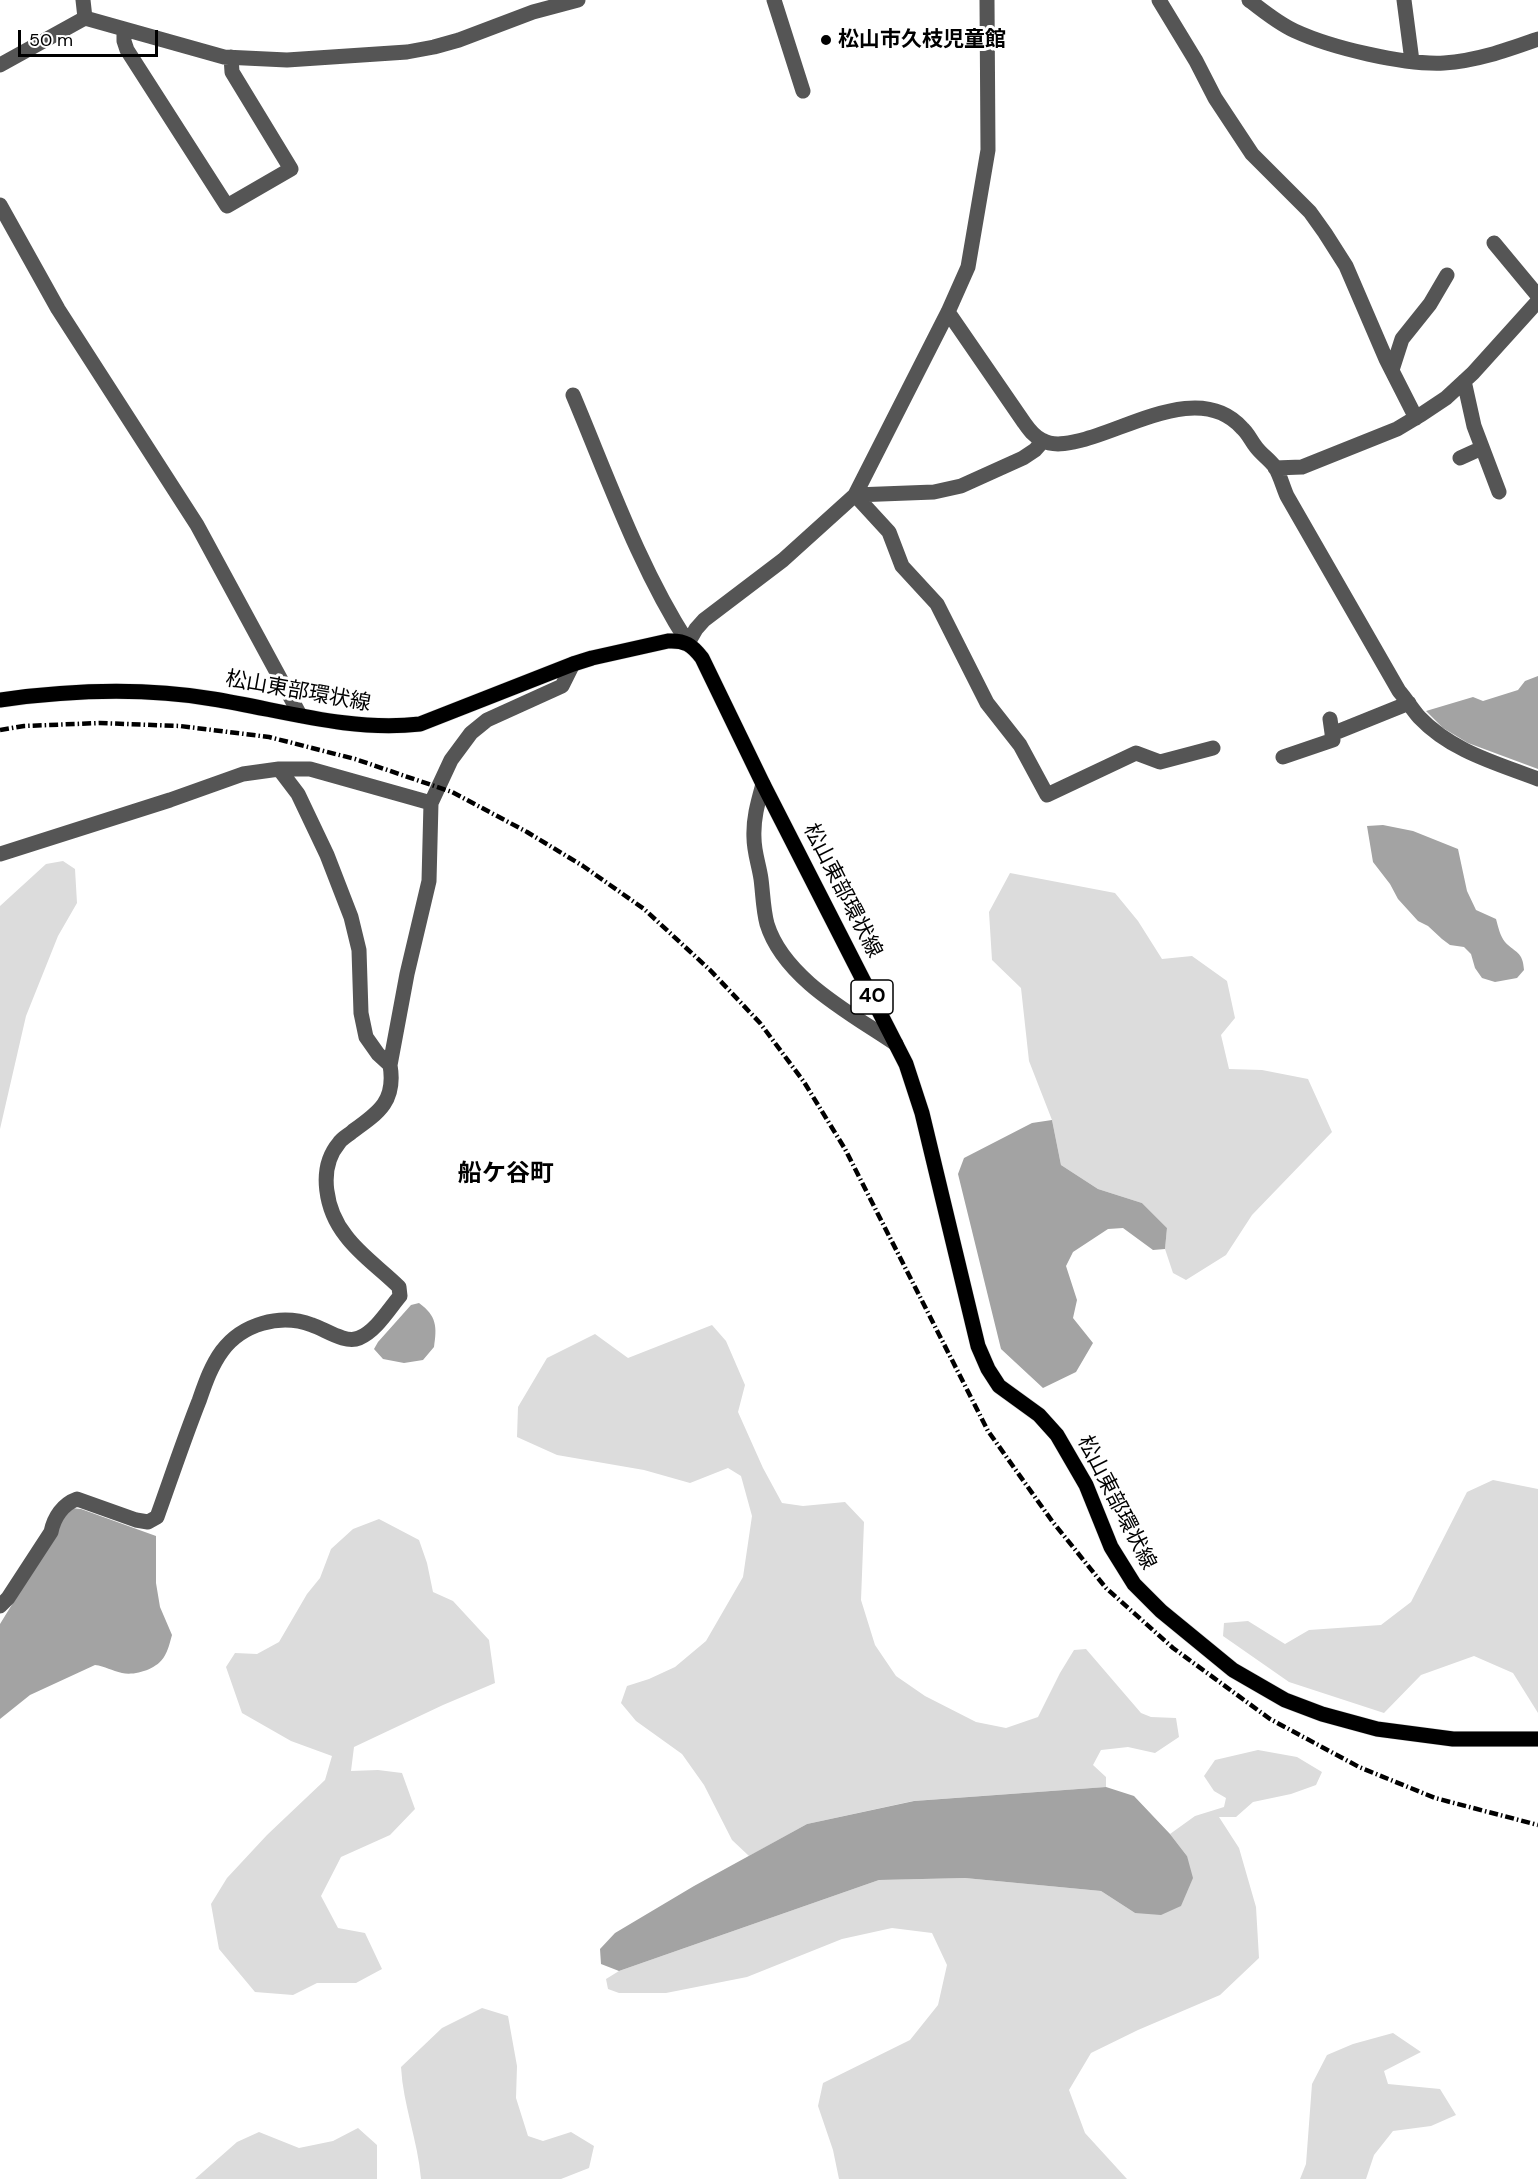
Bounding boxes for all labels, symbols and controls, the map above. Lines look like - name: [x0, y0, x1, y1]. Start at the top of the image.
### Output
- scale bar: [21, 18, 160, 56]
- place label: 松山市久枝児童館: [838, 27, 1006, 53]
- text: 50 m: [29, 28, 73, 52]
- marker: 松山市久枝児童館: [819, 33, 833, 47]
- street label: 松山東部環状線: [223, 667, 373, 717]
- street label: 松山東部環状線: [797, 820, 887, 962]
- road number: 40: [851, 980, 893, 1014]
- district label: 船ケ谷町: [458, 1161, 554, 1189]
- street label: 松山東部環状線: [1071, 1432, 1161, 1574]

